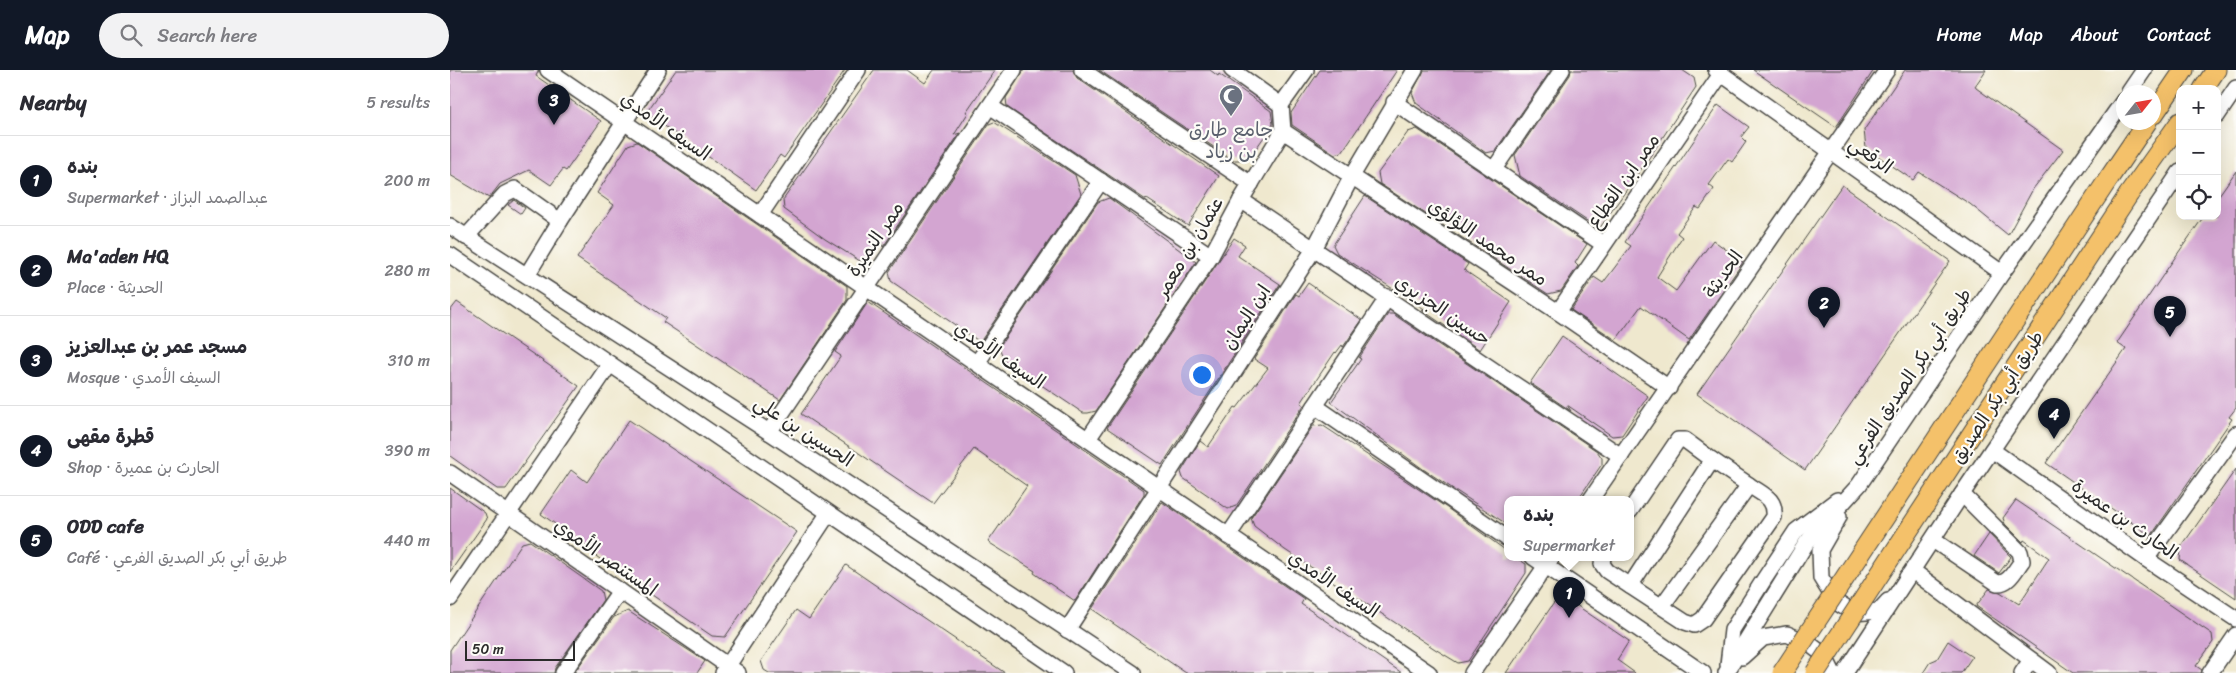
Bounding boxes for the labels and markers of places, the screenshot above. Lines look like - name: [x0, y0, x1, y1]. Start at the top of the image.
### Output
- mosque icon: جامع طارق بن زياد: [1218, 83, 1244, 117]
- pin: 3: [538, 84, 570, 125]
- place label: جامع طارق بن زياد: [1189, 113, 1273, 168]
- pin: 2: [1808, 287, 1840, 328]
- pin: 5: [2154, 296, 2186, 337]
- pin: 4: [2038, 398, 2070, 439]
- pin: 1: [1553, 577, 1585, 618]

